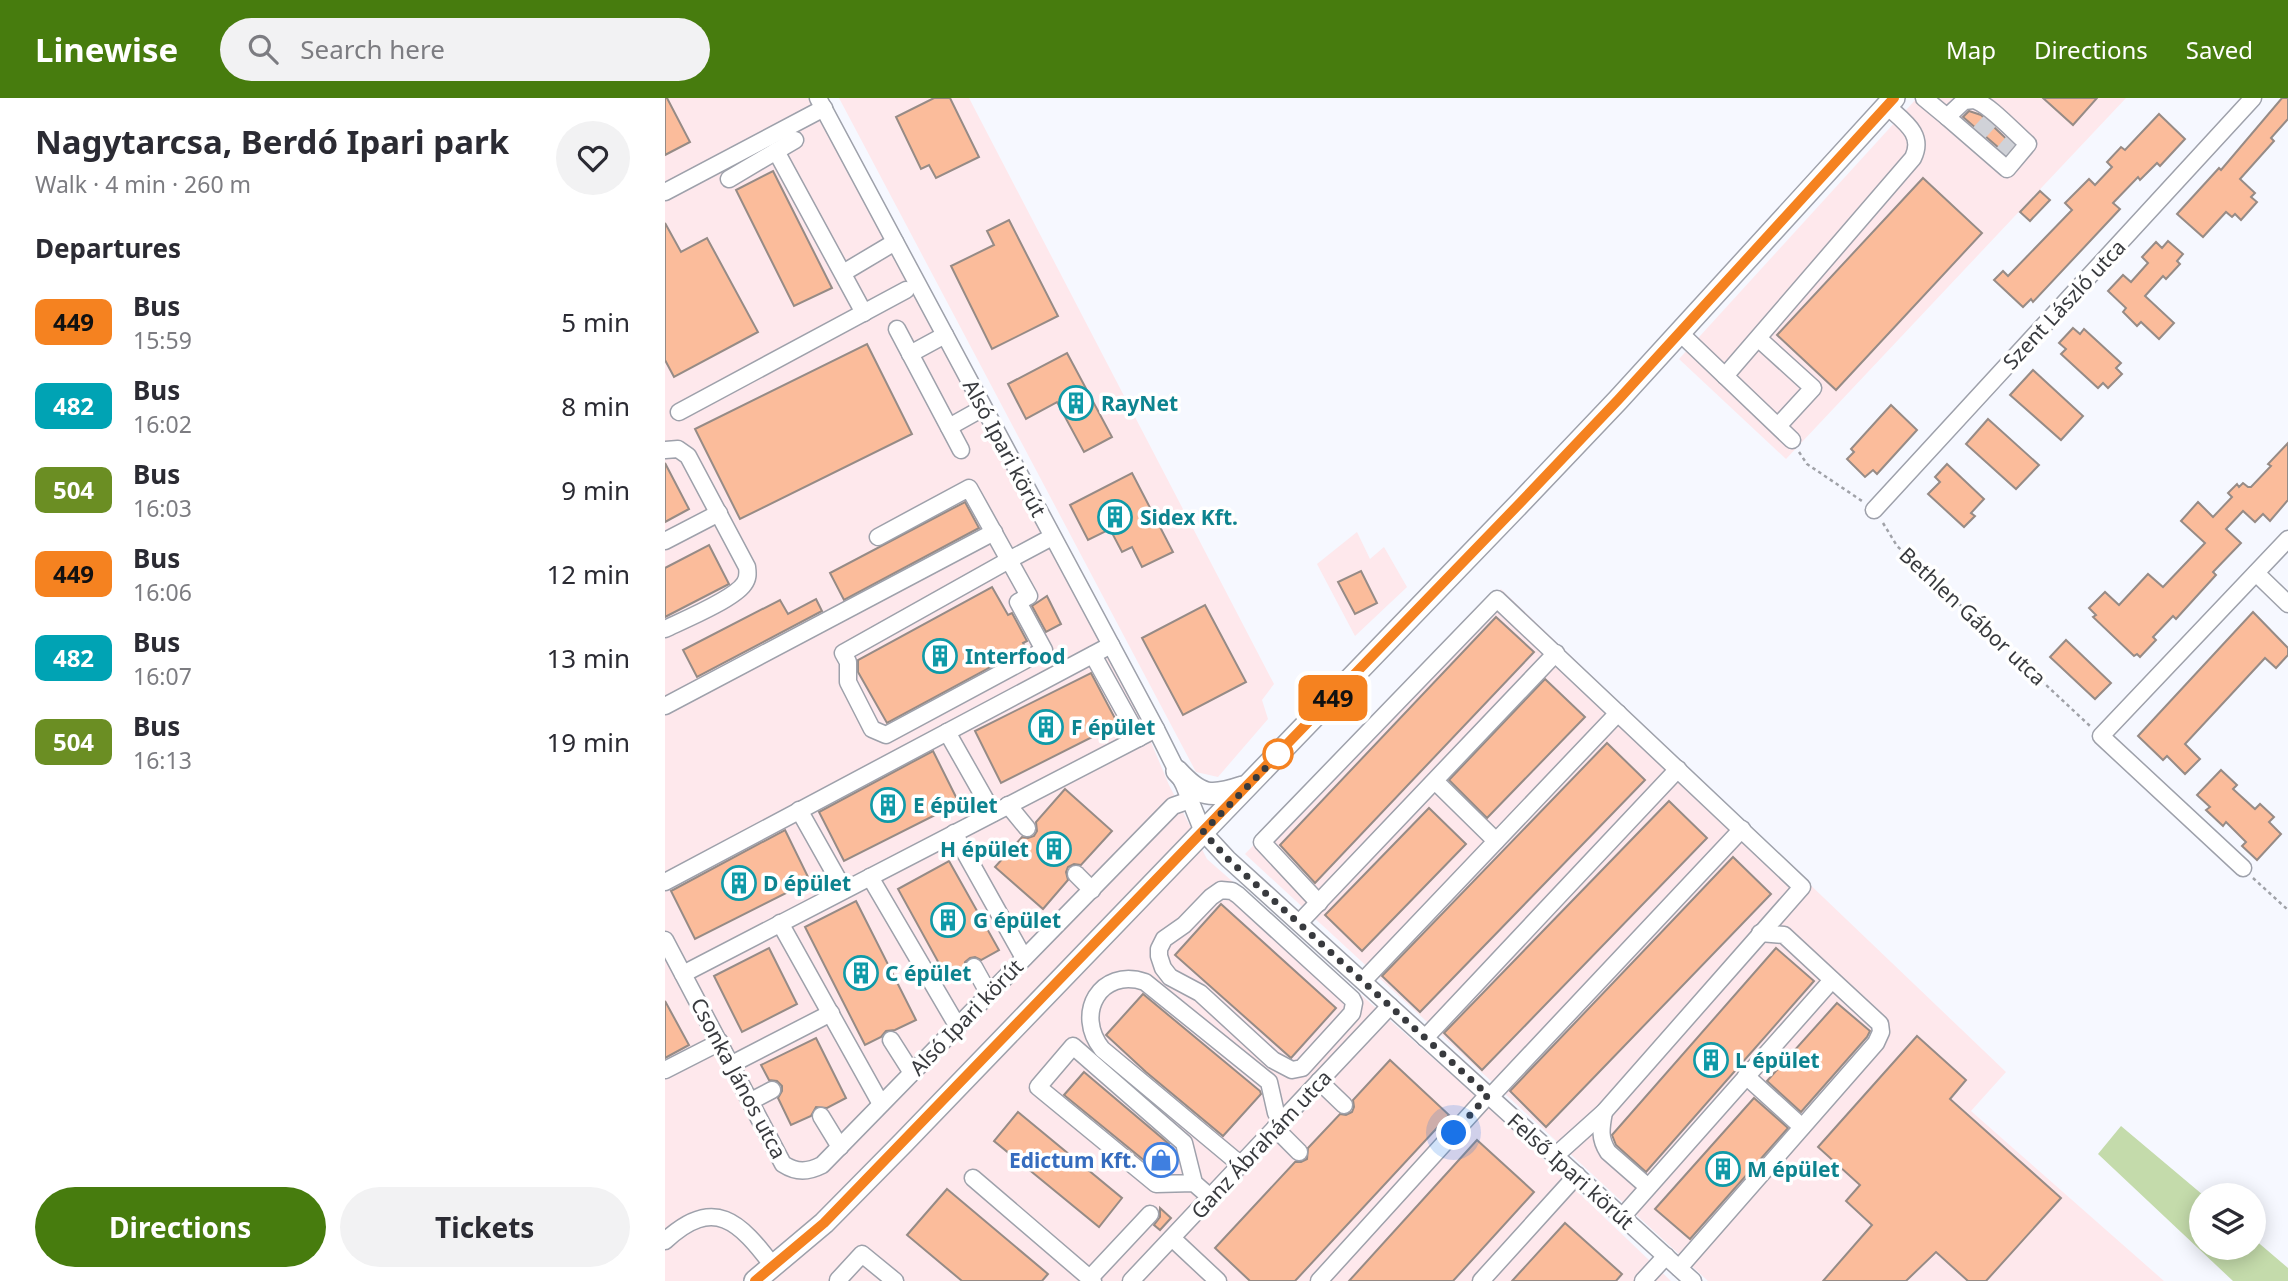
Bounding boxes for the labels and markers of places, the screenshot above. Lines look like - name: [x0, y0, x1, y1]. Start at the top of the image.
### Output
- building icon: RayNet: [1057, 384, 1095, 422]
- place label: RayNet: [1101, 389, 1178, 417]
- building icon: Sidex Kft.: [1096, 498, 1134, 536]
- place label: Sidex Kft.: [1140, 503, 1238, 531]
- building icon: Interfood: [921, 637, 959, 675]
- place label: Interfood: [965, 642, 1066, 670]
- building icon: F épület: [1027, 708, 1065, 746]
- place label: F épület: [1071, 713, 1155, 741]
- unlabelled marker: [1263, 739, 1293, 769]
- building icon: E épület: [869, 786, 907, 824]
- place label: E épület: [913, 791, 998, 819]
- building icon: H épület: [1035, 830, 1073, 868]
- place label: H épület: [940, 835, 1029, 863]
- building icon: D épület: [720, 864, 758, 902]
- place label: D épület: [763, 869, 851, 897]
- building icon: G épület: [929, 901, 967, 939]
- place label: G épület: [973, 906, 1061, 934]
- building icon: C épület: [842, 954, 880, 992]
- place label: C épület: [885, 959, 971, 987]
- building icon: L épület: [1692, 1041, 1730, 1079]
- place label: L épület: [1735, 1046, 1820, 1074]
- shop icon: Edictum Kft.: [1142, 1141, 1180, 1179]
- place label: Edictum Kft.: [1009, 1146, 1137, 1174]
- building icon: M épület: [1704, 1150, 1742, 1188]
- place label: M épület: [1747, 1155, 1840, 1183]

